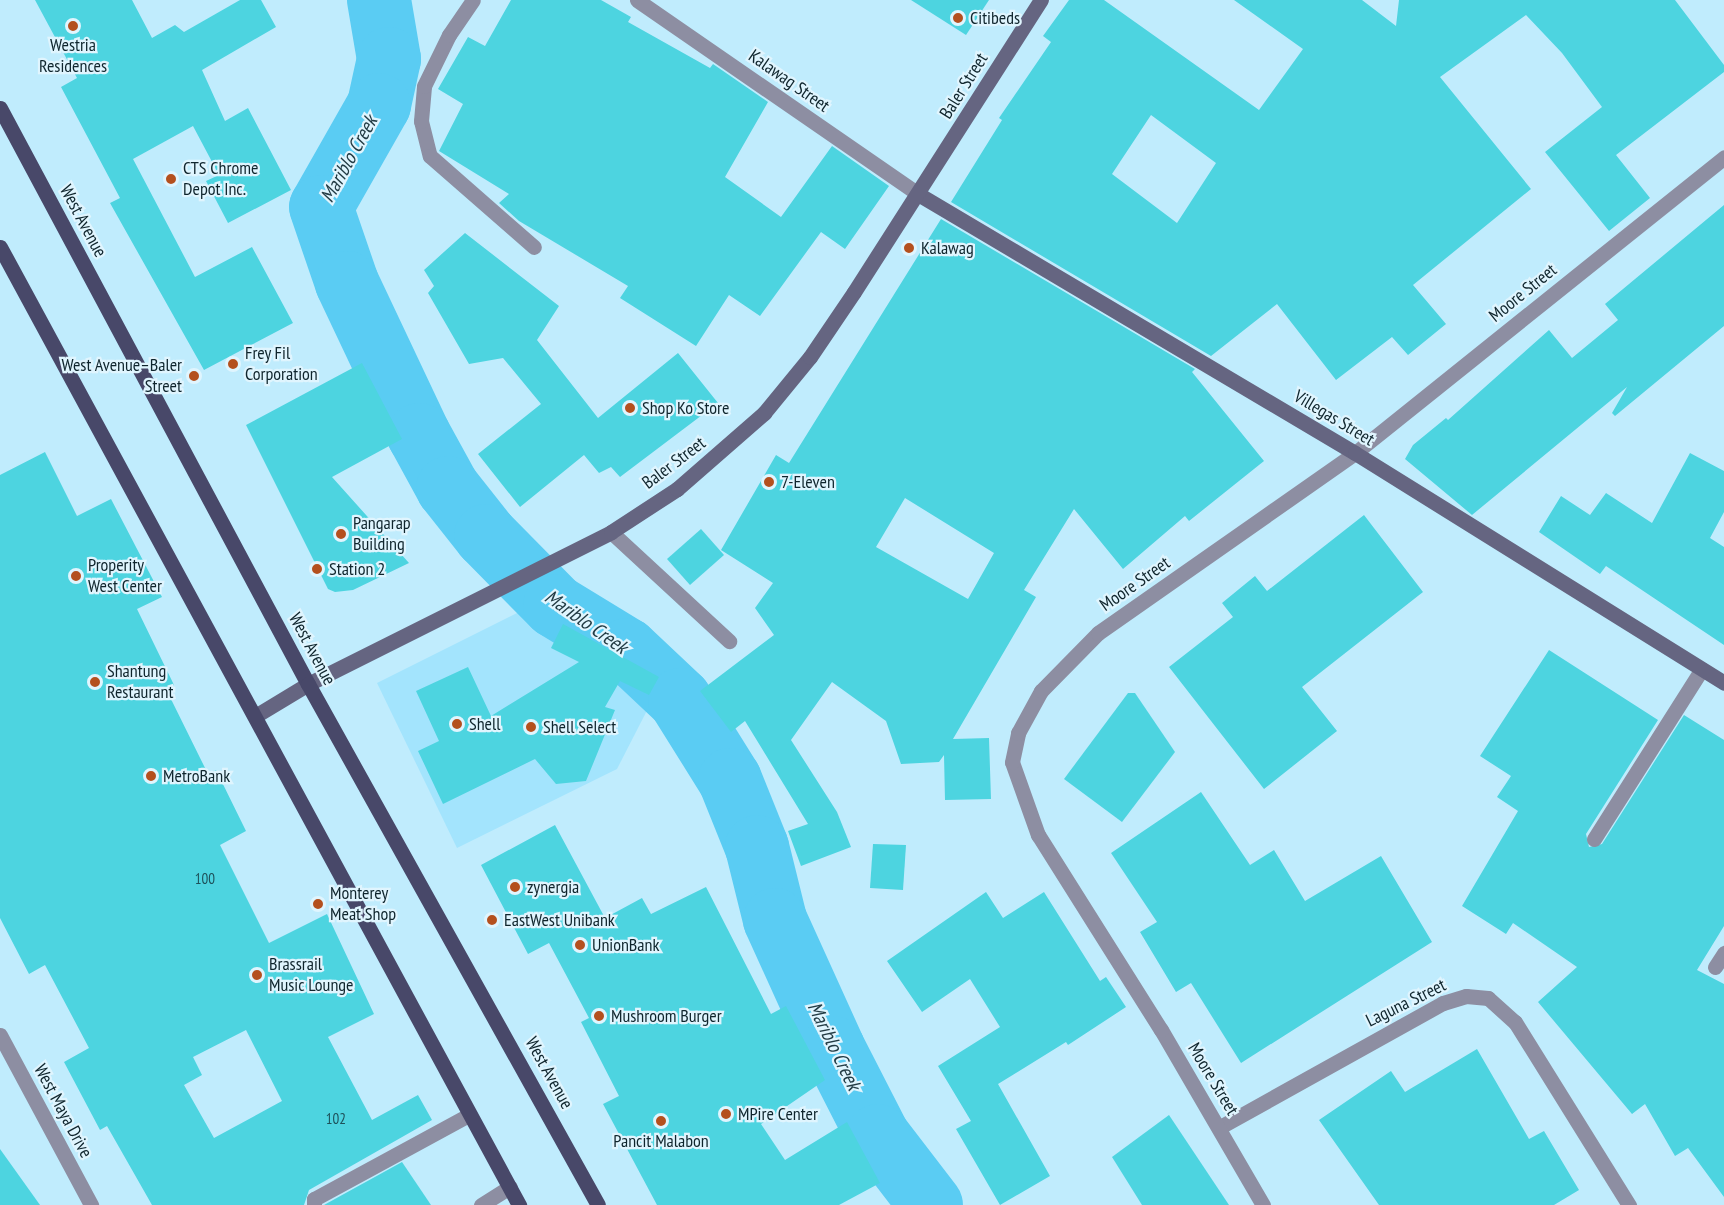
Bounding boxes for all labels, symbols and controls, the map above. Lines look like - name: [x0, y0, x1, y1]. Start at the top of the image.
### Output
- place label: Citibeds: [970, 7, 1020, 29]
- marker: Citibeds: [951, 11, 965, 25]
- marker: Westria Residences: [66, 19, 80, 33]
- place label: Westria Residences: [39, 35, 107, 78]
- street label: Kalawag Street: [744, 45, 834, 117]
- street label: Baler Street: [935, 49, 993, 123]
- water label: Mariblo Creek: [315, 112, 383, 206]
- place label: CTS Chrome Depot Inc.: [183, 158, 258, 201]
- marker: CTS Chrome Depot Inc.: [164, 172, 178, 186]
- street label: West Avenue: [55, 181, 111, 261]
- place label: Kalawag: [921, 237, 974, 259]
- marker: Kalawag: [902, 241, 916, 255]
- street label: Moore Street: [1485, 259, 1561, 327]
- place label: Frey Fil Corporation: [245, 343, 318, 386]
- place label: West Avenue–Baler Street: [61, 355, 182, 398]
- marker: Frey Fil Corporation: [226, 357, 240, 371]
- marker: West Avenue–Baler Street: [187, 369, 201, 383]
- street label: Villegas Street: [1290, 386, 1378, 450]
- place label: Shop Ko Store: [642, 397, 729, 419]
- marker: Shop Ko Store: [623, 401, 637, 415]
- street label: Baler Street: [638, 432, 710, 494]
- place label: 7-Eleven: [781, 471, 835, 493]
- marker: 7-Eleven: [762, 475, 776, 489]
- place label: Pangarap Building: [353, 513, 411, 556]
- marker: Pangarap Building: [334, 527, 348, 541]
- street label: Moore Street: [1096, 552, 1174, 616]
- place label: Properity West Center: [88, 555, 162, 598]
- place label: Station 2: [329, 558, 385, 580]
- marker: Station 2: [310, 562, 324, 576]
- marker: Properity West Center: [69, 569, 83, 583]
- water label: Mariblo Creek: [540, 585, 632, 659]
- street label: West Avenue: [284, 609, 340, 689]
- place label: Shantung Restaurant: [107, 661, 173, 704]
- marker: Shantung Restaurant: [88, 675, 102, 689]
- place label: Shell: [469, 713, 500, 735]
- place label: Shell Select: [543, 716, 616, 738]
- marker: Shell: [450, 717, 464, 731]
- marker: Shell Select: [524, 720, 538, 734]
- place label: MetroBank: [163, 765, 230, 787]
- marker: MetroBank: [144, 769, 158, 783]
- house number: 100: [195, 870, 215, 888]
- place label: zynergia: [527, 876, 579, 898]
- marker: zynergia: [508, 880, 522, 894]
- place label: Monterey Meat Shop: [330, 883, 396, 926]
- marker: Monterey Meat Shop: [311, 897, 325, 911]
- place label: EastWest Unibank: [504, 909, 615, 931]
- marker: EastWest Unibank: [485, 913, 499, 927]
- place label: UnionBank: [592, 934, 659, 956]
- marker: UnionBank: [573, 938, 587, 952]
- place label: Brassrail Music Lounge: [269, 954, 354, 996]
- marker: Brassrail Music Lounge: [250, 968, 264, 982]
- street label: Laguna Street: [1363, 974, 1449, 1032]
- water label: Mariblo Creek: [802, 998, 866, 1094]
- place label: Mushroom Burger: [611, 1005, 722, 1027]
- marker: Mushroom Burger: [592, 1009, 606, 1023]
- street label: West Avenue: [520, 1033, 578, 1113]
- street label: Moore Street: [1183, 1039, 1243, 1119]
- street label: West Maya Drive: [29, 1061, 97, 1161]
- place label: MPire Center: [738, 1103, 818, 1125]
- marker: MPire Center: [719, 1107, 733, 1121]
- house number: 102: [326, 1110, 346, 1128]
- marker: Pancit Malabon: [654, 1114, 668, 1128]
- place label: Pancit Malabon: [613, 1130, 709, 1152]

